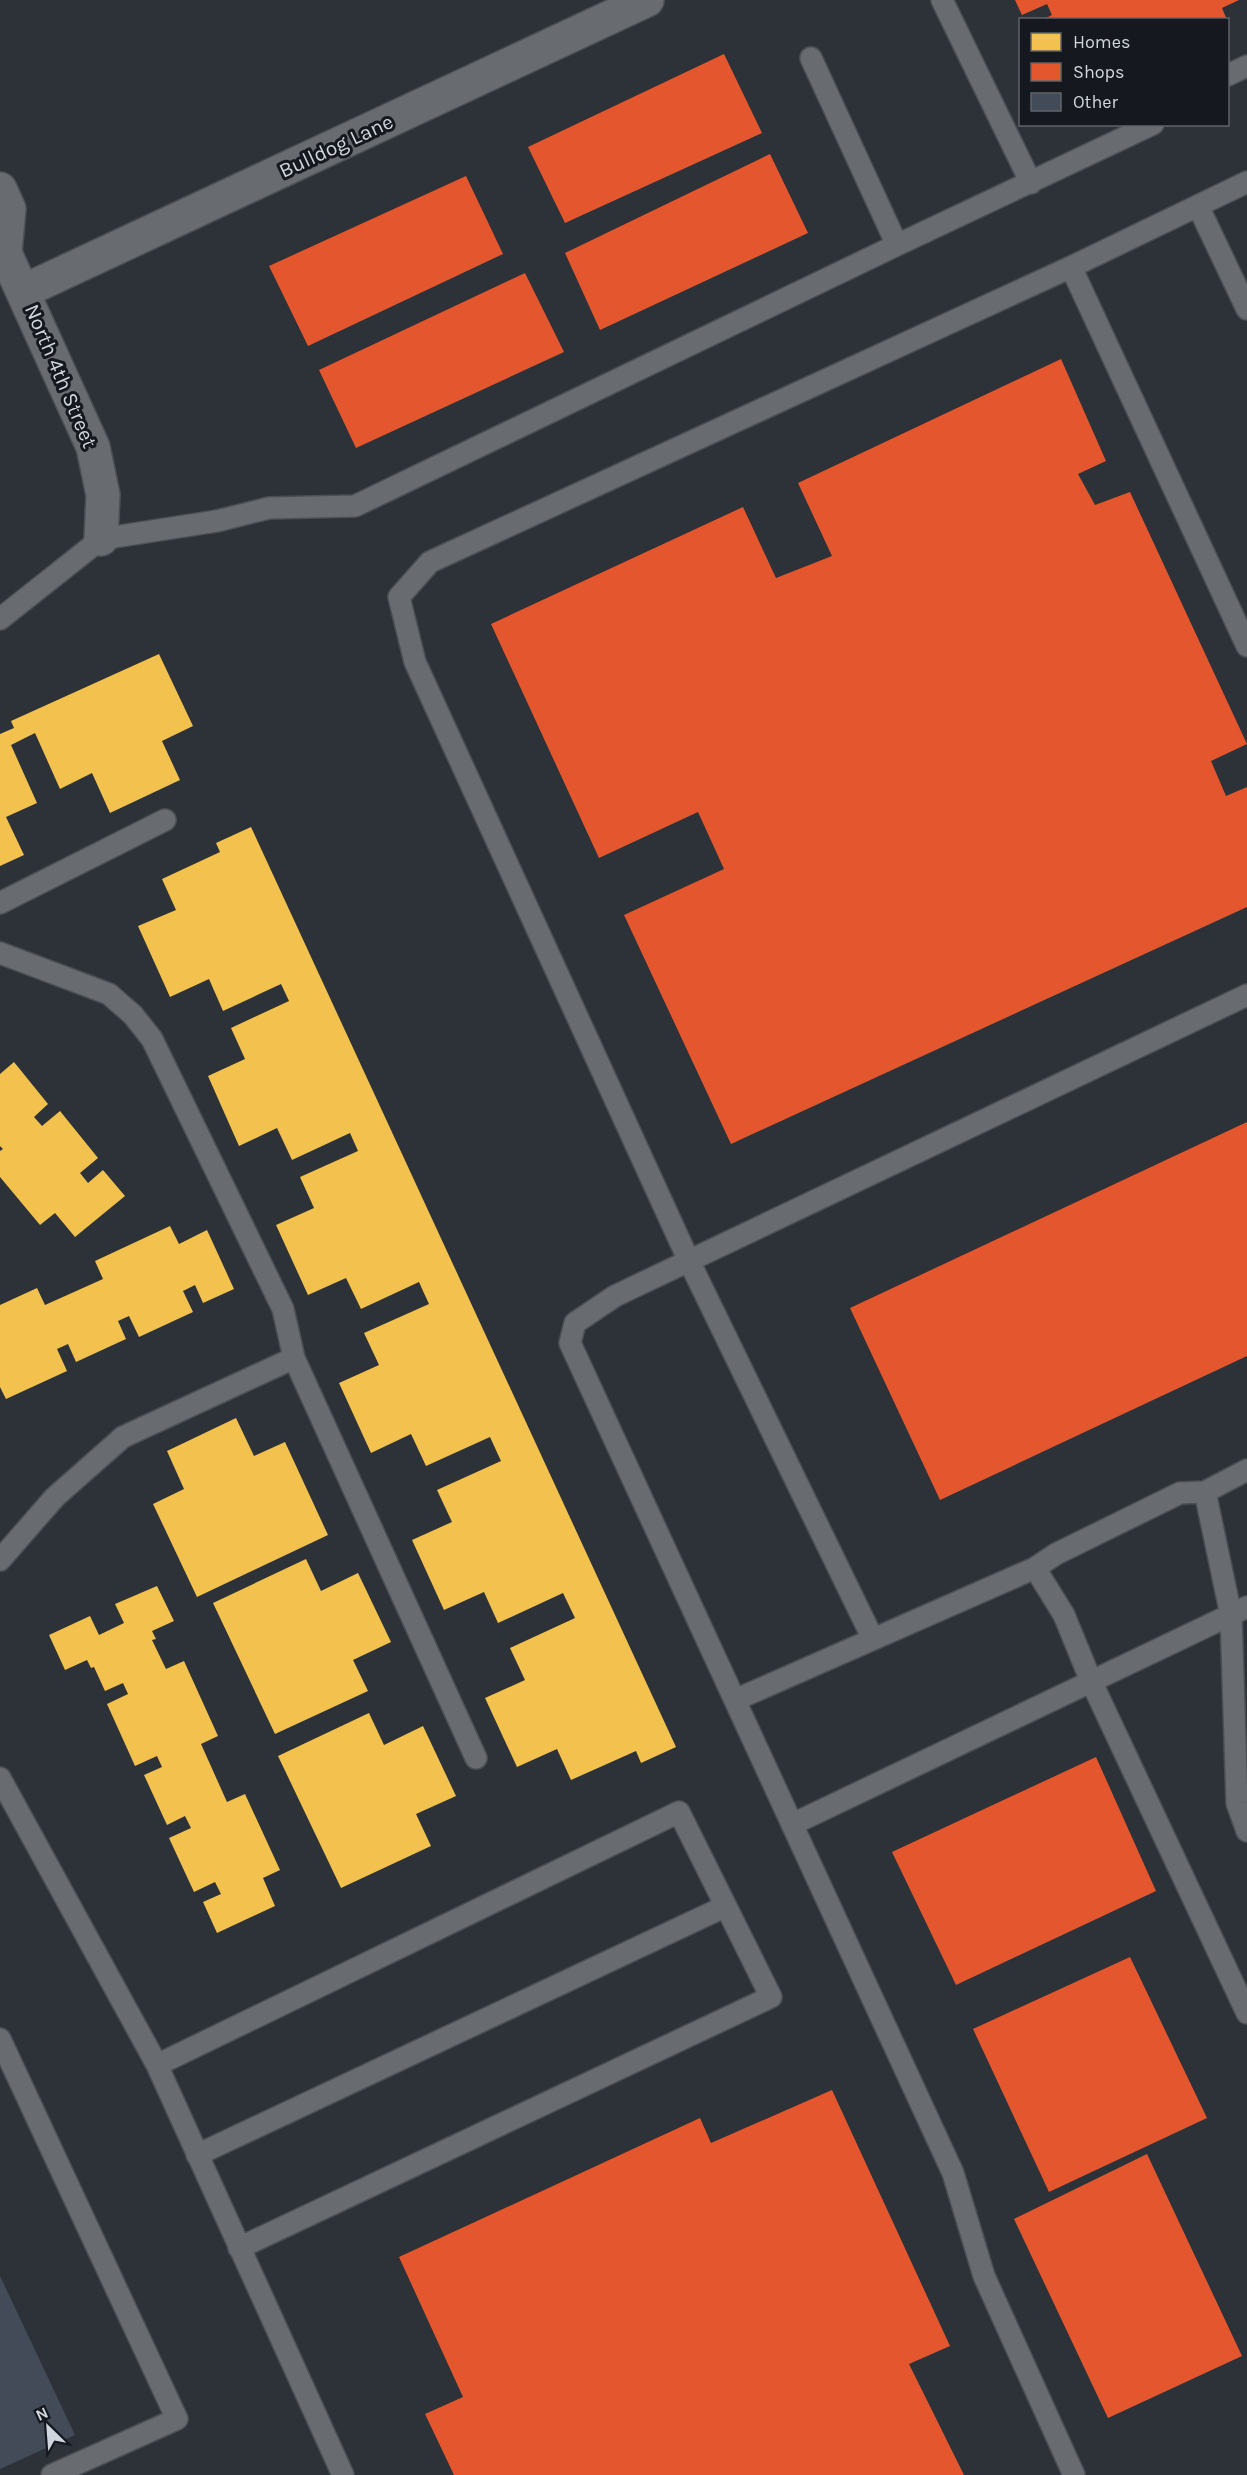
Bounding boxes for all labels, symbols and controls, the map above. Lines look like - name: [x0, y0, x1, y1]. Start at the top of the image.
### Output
- legend: [1019, 18, 1229, 126]
- text: Homes: [1073, 31, 1130, 53]
- text: Shops: [1073, 61, 1125, 83]
- text: Other: [1073, 91, 1118, 113]
- street label: Bulldog Lane: [275, 109, 397, 183]
- street label: North 4th Street: [20, 300, 102, 452]
- north arrow: [18, 2397, 78, 2457]
- text: N: [33, 2403, 51, 2425]

